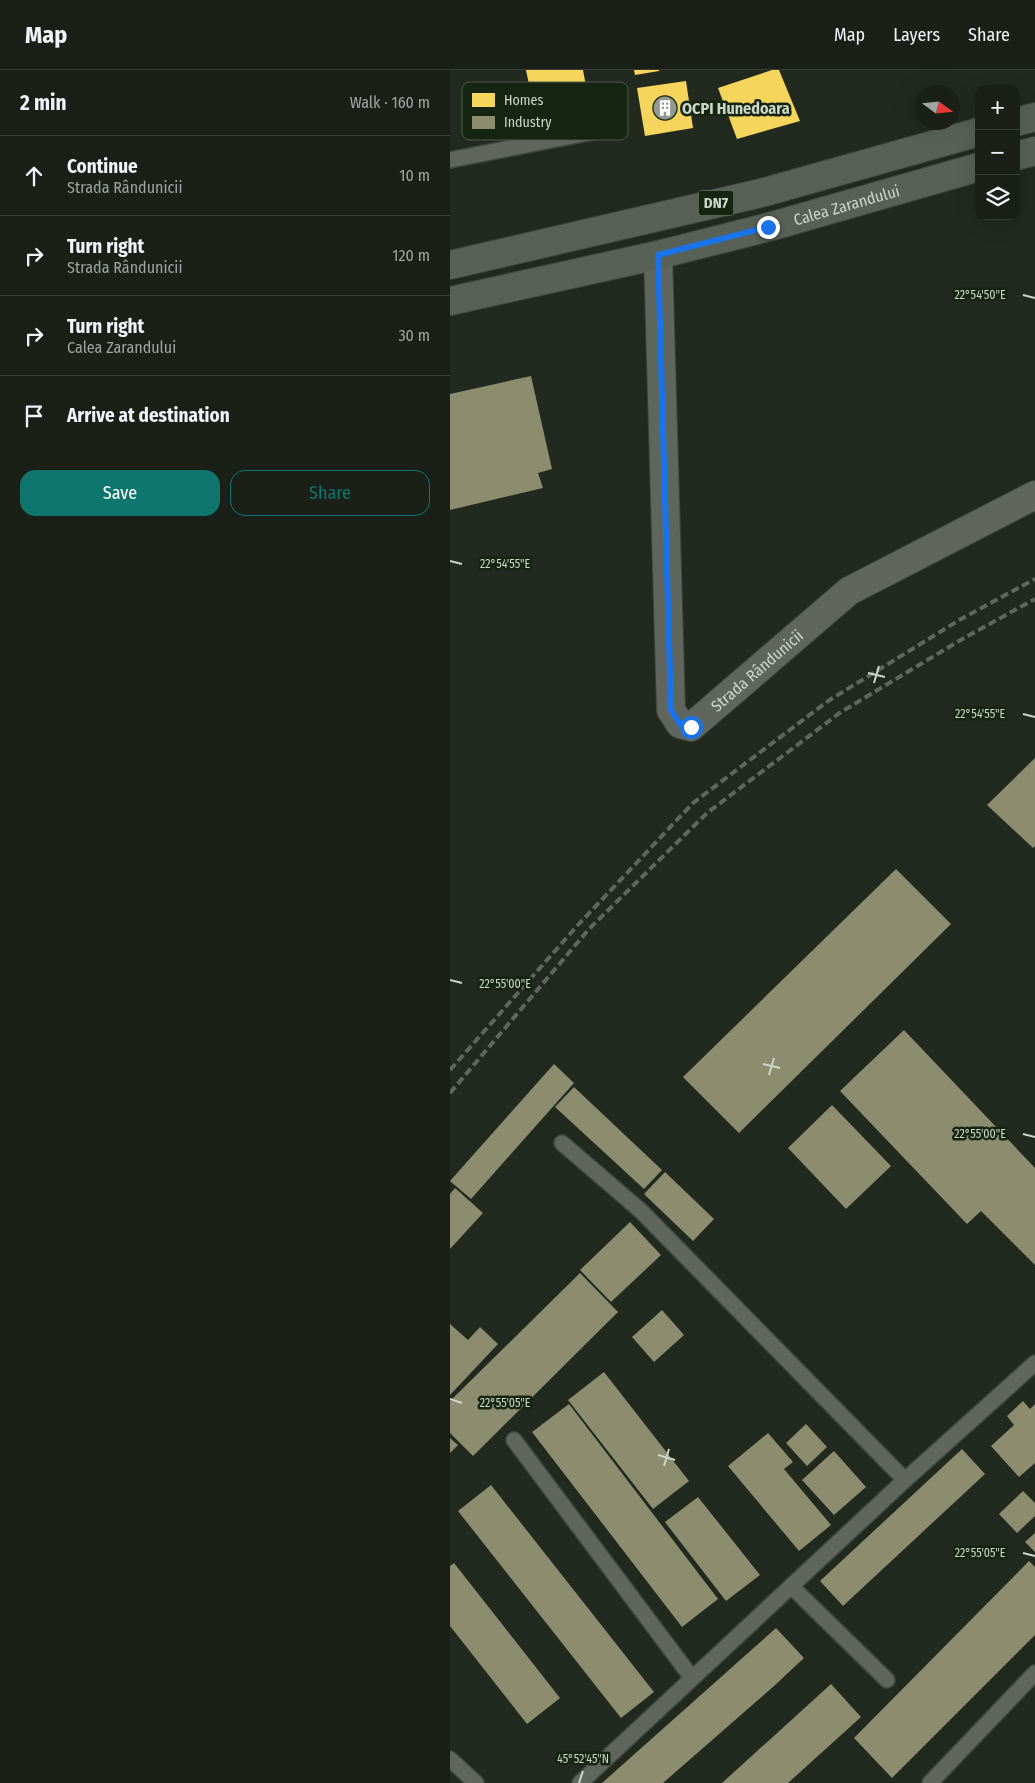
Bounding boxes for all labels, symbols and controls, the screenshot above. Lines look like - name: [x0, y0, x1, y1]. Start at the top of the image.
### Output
- text: Map: [25, 21, 67, 49]
- text: Map: [834, 24, 865, 46]
- text: Layers: [893, 24, 940, 46]
- text: Share: [968, 24, 1010, 46]
- legend: [462, 82, 628, 140]
- north arrow: [915, 85, 960, 130]
- map controls: [975, 85, 1020, 220]
- button: +: [975, 85, 1020, 130]
- text: 2 min: [20, 90, 67, 116]
- text: Homes: [504, 92, 544, 109]
- text: Walk · 160 m: [350, 93, 430, 112]
- building icon: OCPI Hunedoara: [652, 95, 678, 121]
- place label: OCPI Hunedoara: [682, 99, 790, 118]
- text: Industry: [504, 114, 552, 131]
- button: −: [975, 130, 1020, 175]
- text: Continue: [67, 155, 138, 178]
- icon: ahead: [20, 162, 48, 190]
- text: 10 m: [399, 166, 430, 185]
- button: layers: [975, 175, 1020, 220]
- text: Strada Rândunicii: [67, 178, 182, 197]
- street label: Calea Zarandului: [791, 181, 902, 230]
- road number: DN7: [698, 190, 734, 216]
- route end: [757, 216, 780, 239]
- text: Turn right: [67, 235, 144, 258]
- icon: right: [20, 242, 48, 270]
- text: 120 m: [392, 246, 430, 265]
- text: Strada Rândunicii: [67, 258, 182, 277]
- text: 22°54'50"E: [954, 288, 1006, 302]
- text: Turn right: [67, 315, 144, 338]
- icon: right: [20, 322, 48, 350]
- text: 30 m: [398, 326, 430, 345]
- text: Calea Zarandului: [67, 338, 176, 357]
- icon: arrive: [20, 402, 48, 430]
- text: Arrive at destination: [67, 404, 230, 427]
- button: Save: [20, 470, 220, 516]
- button: Share: [230, 470, 430, 516]
- text: 22°54'55"E: [480, 557, 530, 571]
- street label: Strada Rândunicii: [707, 626, 807, 716]
- text: 22°54'55"E: [955, 707, 1005, 721]
- route start: [680, 716, 703, 739]
- text: 22°55'00"E: [479, 977, 531, 991]
- text: 22°55'00"E: [954, 1127, 1006, 1141]
- text: 22°55'05"E: [480, 1396, 531, 1410]
- text: 22°55'05"E: [955, 1546, 1006, 1560]
- text: 45°52'45"N: [557, 1752, 609, 1766]

